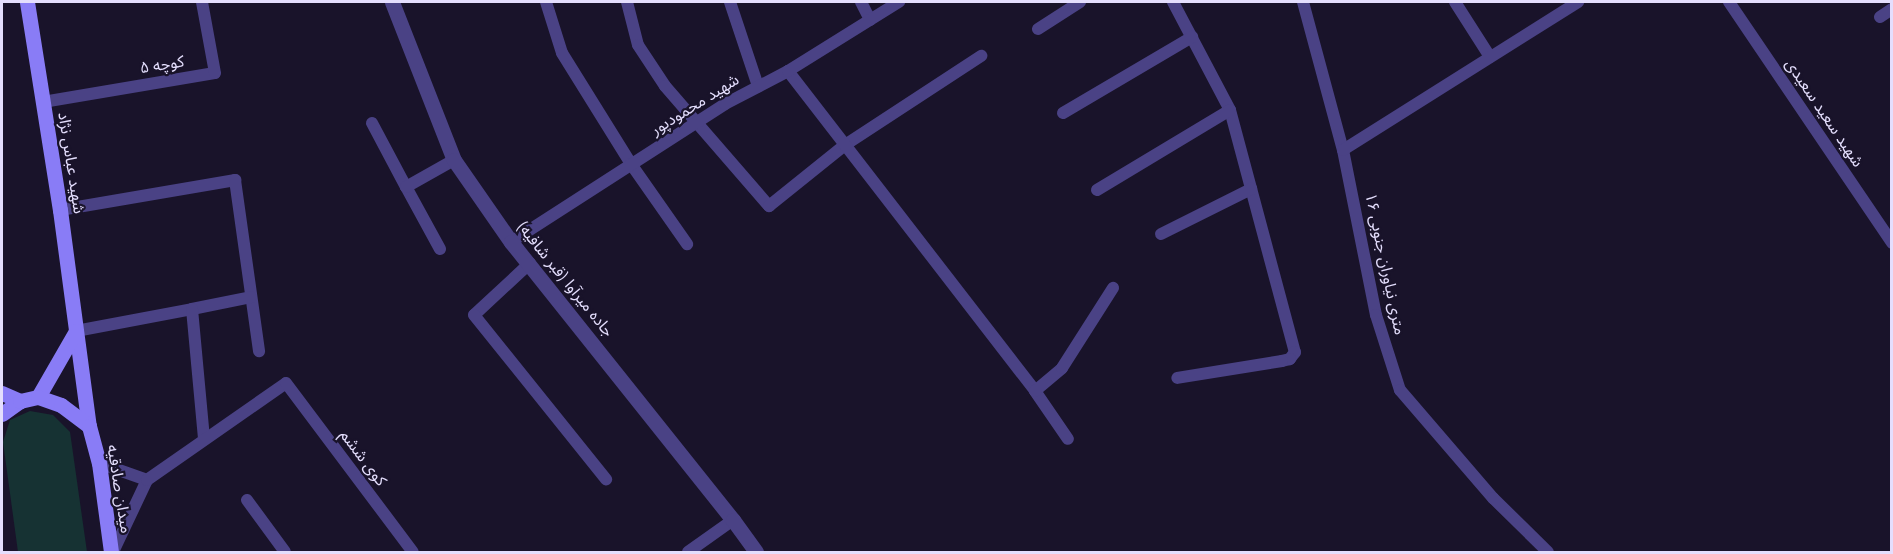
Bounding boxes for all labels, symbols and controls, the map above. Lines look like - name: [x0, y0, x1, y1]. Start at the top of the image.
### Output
- street label: کوچه ۵: [138, 52, 186, 78]
- street label: شهید سعید سعیدی: [1781, 55, 1867, 171]
- street label: شهید محمودپور: [647, 70, 743, 140]
- street label: شهید عباس نژاد: [53, 111, 89, 215]
- street label: ۱۶ متری نیاوران جنوبی: [1361, 191, 1409, 337]
- street label: جاده میرآوا (قبر شافیه): [512, 217, 618, 341]
- street label: کوی ششم: [336, 426, 390, 490]
- street label: میدان صادقیه: [103, 443, 135, 535]

